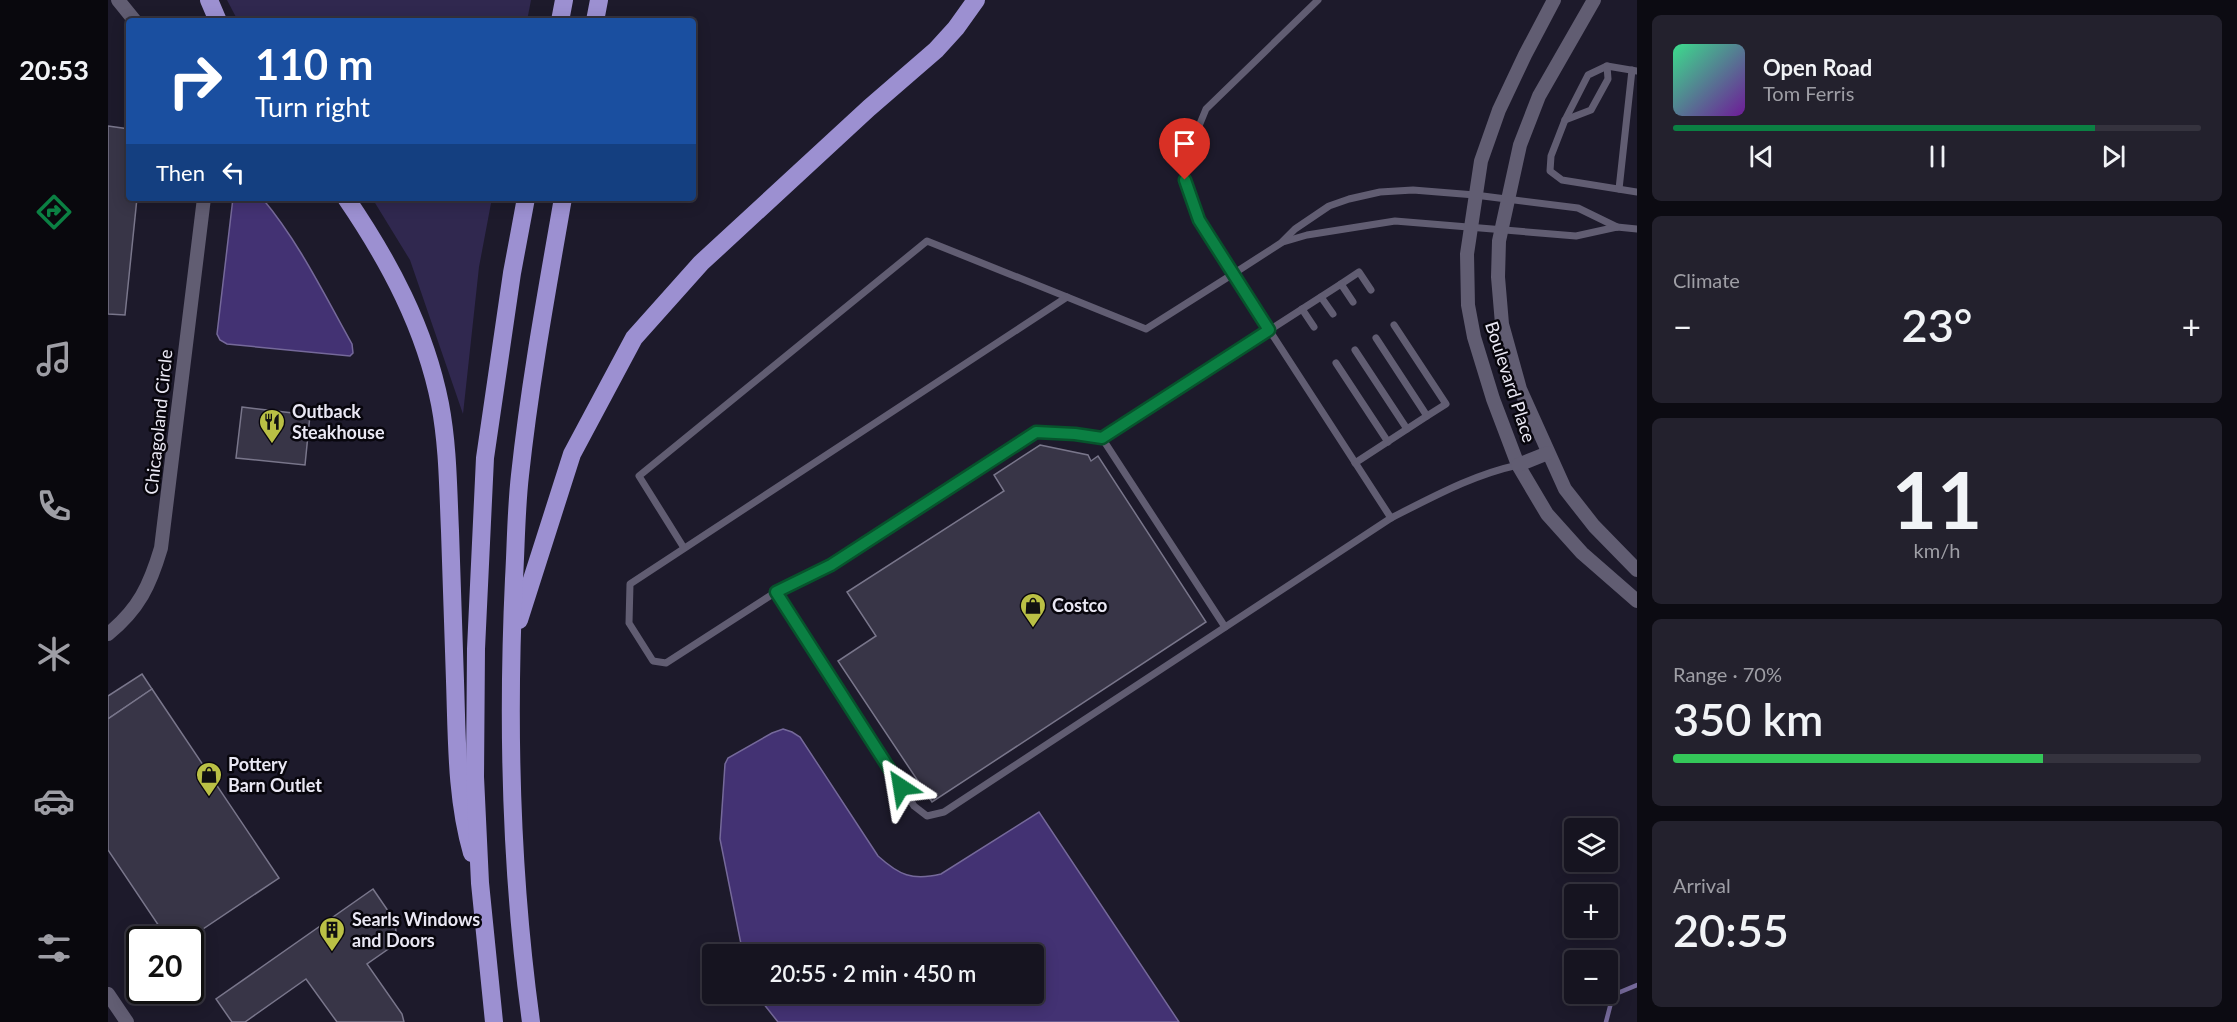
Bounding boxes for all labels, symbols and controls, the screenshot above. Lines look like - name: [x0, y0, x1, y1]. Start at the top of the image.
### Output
- text: 110 m: [255, 39, 373, 89]
- icon: right: [156, 42, 234, 120]
- text: 20:53: [19, 53, 89, 86]
- text: Open Road: [1763, 54, 1872, 81]
- text: Tom Ferris: [1763, 81, 1854, 105]
- text: Turn right: [255, 90, 370, 123]
- pin: [1159, 118, 1210, 180]
- icon: arrive: [1168, 127, 1201, 160]
- icon: previous: [1745, 140, 1778, 173]
- icon: pause: [1921, 140, 1954, 173]
- icon: next: [2097, 140, 2130, 173]
- icon: left: [217, 156, 250, 189]
- text: Then: [156, 159, 205, 186]
- icon: directions: [33, 191, 75, 233]
- text: Climate: [1673, 268, 1740, 292]
- text: 23°: [1902, 298, 1972, 352]
- text: −: [1673, 306, 1692, 346]
- text: +: [2182, 306, 2201, 346]
- street label: Boulevard Place: [1481, 318, 1541, 445]
- icon: music: [33, 338, 75, 380]
- street label: Chicagoland Circle: [139, 348, 177, 496]
- place label: Outback Steakhouse: [292, 400, 385, 443]
- restaurant icon: Outback Steakhouse: [257, 407, 287, 445]
- text: 11: [1892, 452, 1982, 546]
- icon: phone: [33, 485, 75, 527]
- text: km/h: [1914, 538, 1960, 562]
- shop icon: Costco: [1018, 591, 1048, 629]
- place label: Costco: [1052, 594, 1107, 616]
- icon: climate: [33, 633, 75, 675]
- text: Range · 70%: [1673, 662, 1782, 686]
- text: 350 km: [1673, 692, 1823, 746]
- place label: Pottery Barn Outlet: [228, 753, 322, 796]
- position arrow: [869, 755, 933, 819]
- shop icon: Pottery Barn Outlet: [194, 760, 224, 798]
- icon: car: [33, 780, 75, 822]
- map controls: [1564, 818, 1618, 1004]
- button: layers: [1564, 818, 1618, 872]
- text: Arrival: [1673, 873, 1731, 897]
- button: +: [1564, 884, 1618, 938]
- text: 20:55: [1673, 903, 1789, 957]
- place label: Searls Windows and Doors: [352, 908, 480, 951]
- building icon: Searls Windows and Doors: [317, 915, 347, 953]
- speed limit sign: 20: [126, 926, 204, 1004]
- icon: filters: [33, 927, 75, 969]
- button: −: [1564, 950, 1618, 1004]
- text: 20:55 · 2 min · 450 m: [770, 960, 976, 987]

